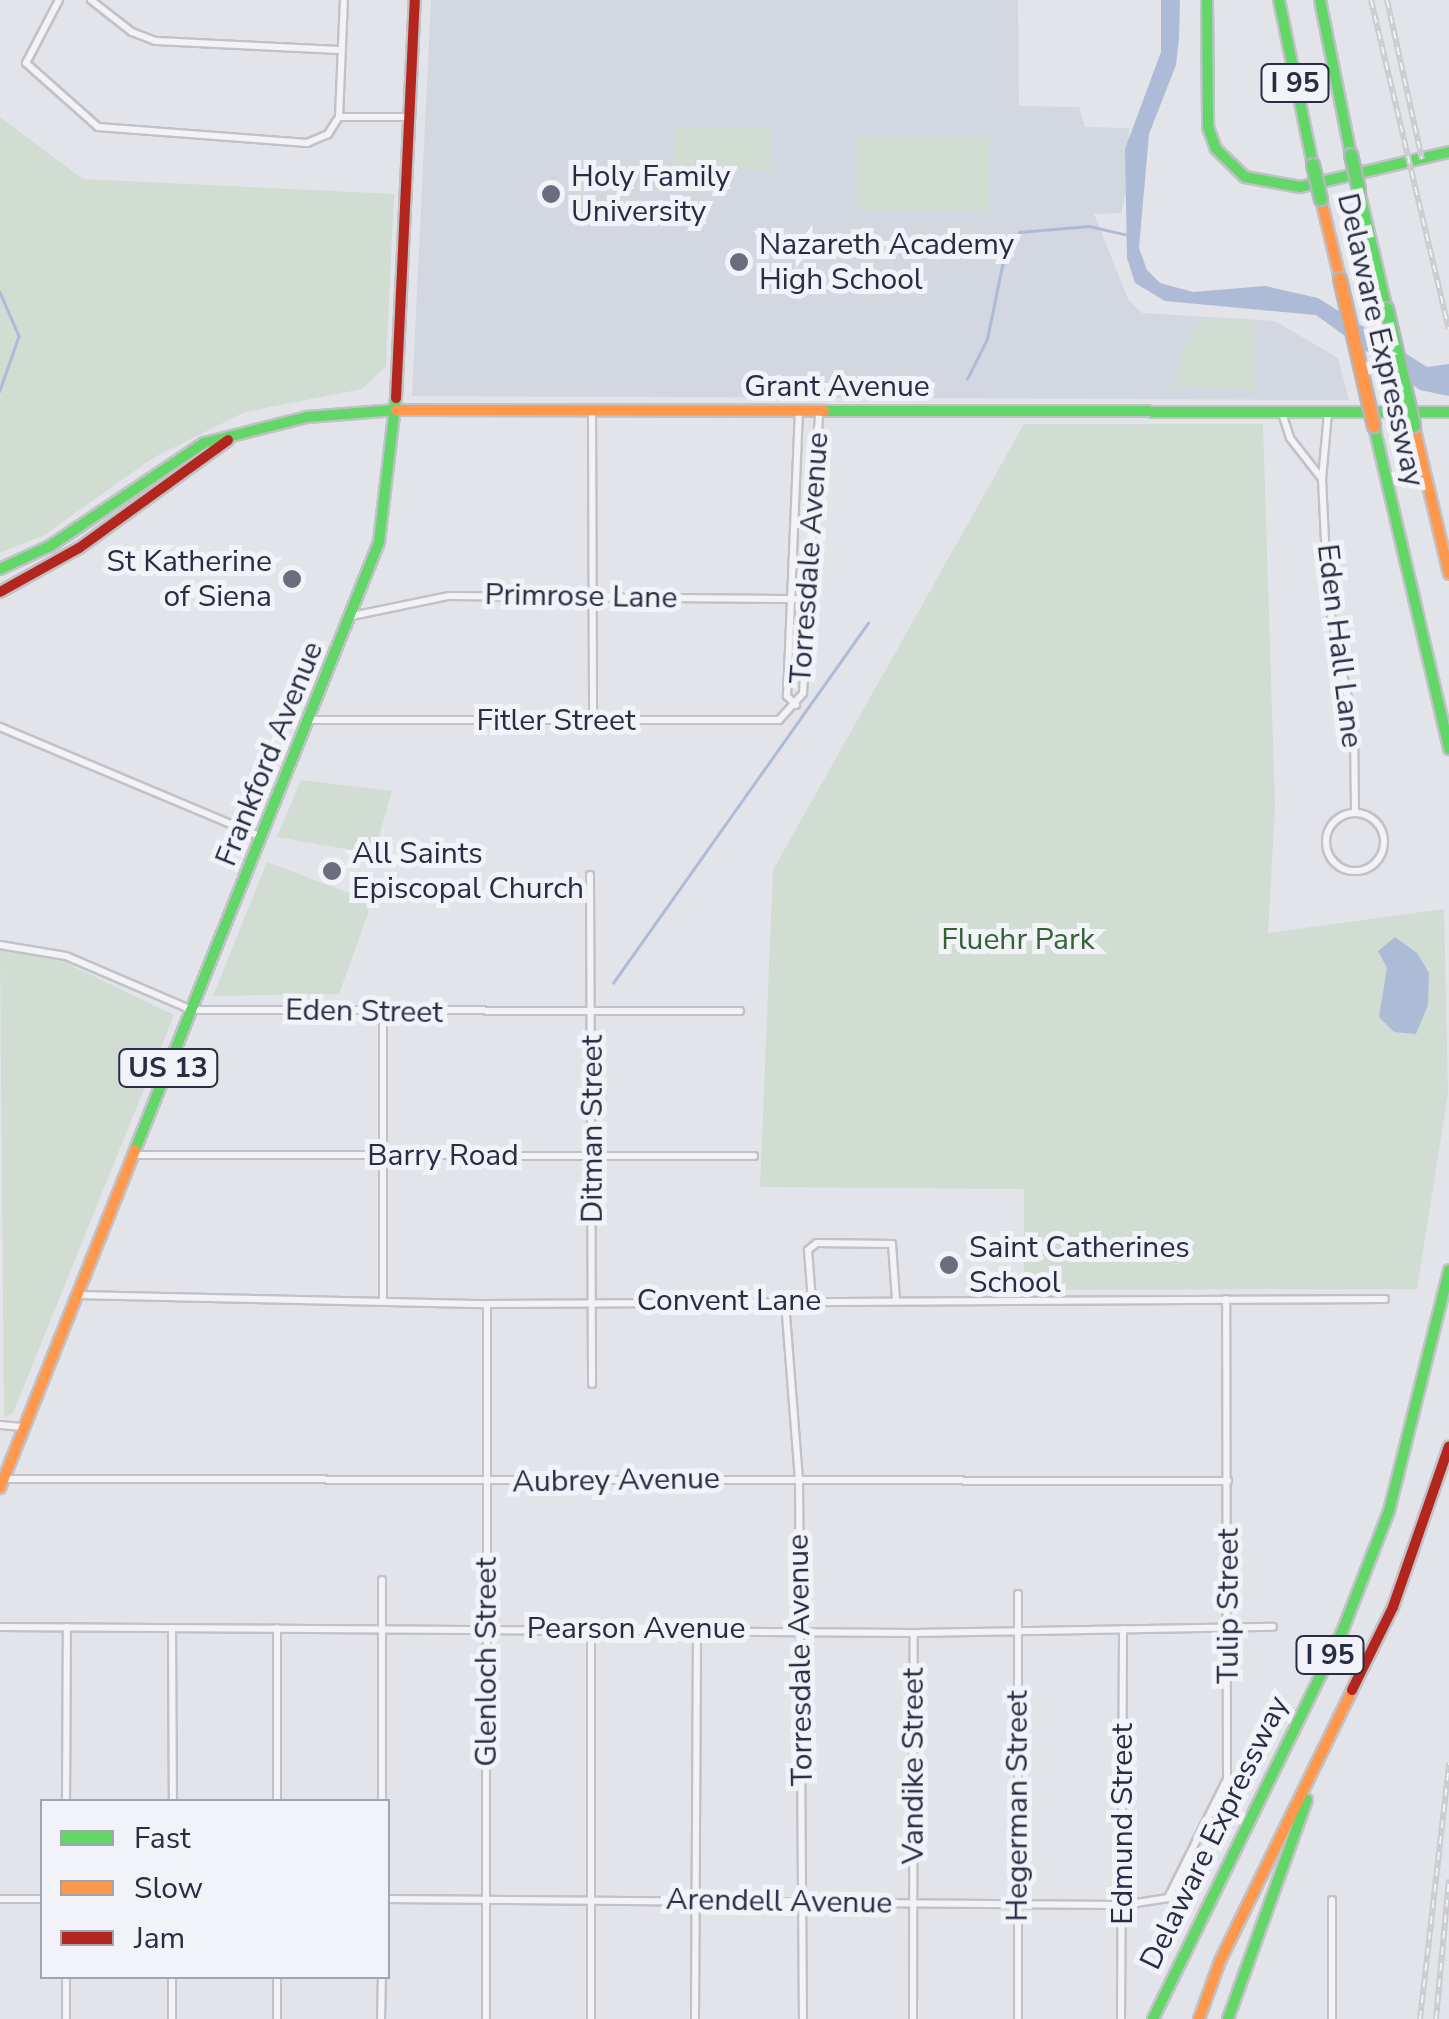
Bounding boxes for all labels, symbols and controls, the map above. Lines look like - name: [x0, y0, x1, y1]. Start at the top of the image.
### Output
- road number: I 95: [1260, 60, 1330, 106]
- place label: Holy Family University: [571, 159, 731, 230]
- marker: Holy Family University: [540, 183, 562, 205]
- street label: Delaware Expressway: [1329, 190, 1431, 490]
- place label: Nazareth Academy High School: [759, 227, 1014, 298]
- marker: Nazareth Academy High School: [728, 251, 750, 273]
- street label: Grant Avenue: [744, 369, 930, 405]
- street label: Torresdale Avenue: [783, 431, 837, 685]
- street label: Eden Hall Lane: [1309, 542, 1369, 750]
- place label: St Katherine of Siena: [107, 544, 272, 614]
- marker: St Katherine of Siena: [281, 568, 303, 590]
- street label: Primrose Lane: [484, 577, 678, 617]
- street label: Frankford Avenue: [209, 637, 331, 871]
- street label: Fitler Street: [477, 703, 635, 739]
- place label: All Saints Episcopal Church: [352, 836, 584, 906]
- marker: All Saints Episcopal Church: [321, 860, 343, 882]
- park label: Fluehr Park: [941, 922, 1095, 958]
- street label: Eden Street: [285, 993, 443, 1031]
- street label: Ditman Street: [575, 1035, 611, 1223]
- road number: US 13: [118, 1045, 218, 1091]
- street label: Barry Road: [367, 1138, 519, 1174]
- place label: Saint Catherines School: [969, 1230, 1190, 1300]
- marker: Saint Catherines School: [938, 1254, 960, 1276]
- street label: Convent Lane: [637, 1283, 821, 1319]
- street label: Aubrey Avenue: [512, 1461, 720, 1501]
- street label: Tulip Street: [1211, 1528, 1247, 1684]
- street label: Torresdale Avenue: [781, 1534, 821, 1786]
- street label: Glenloch Street: [469, 1557, 505, 1767]
- street label: Pearson Avenue: [527, 1611, 745, 1647]
- road number: I 95: [1295, 1632, 1365, 1678]
- street label: Vandike Street: [896, 1668, 932, 1864]
- street label: Hegerman Street: [1000, 1690, 1036, 1922]
- street label: Delaware Expressway: [1133, 1690, 1297, 1976]
- street label: Edmund Street: [1105, 1723, 1141, 1925]
- legend: [40, 1799, 390, 1979]
- text: Fast: [134, 1818, 191, 1859]
- text: Slow: [134, 1868, 203, 1909]
- street label: Arendell Avenue: [665, 1882, 893, 1922]
- text: Jam: [134, 1918, 185, 1959]

